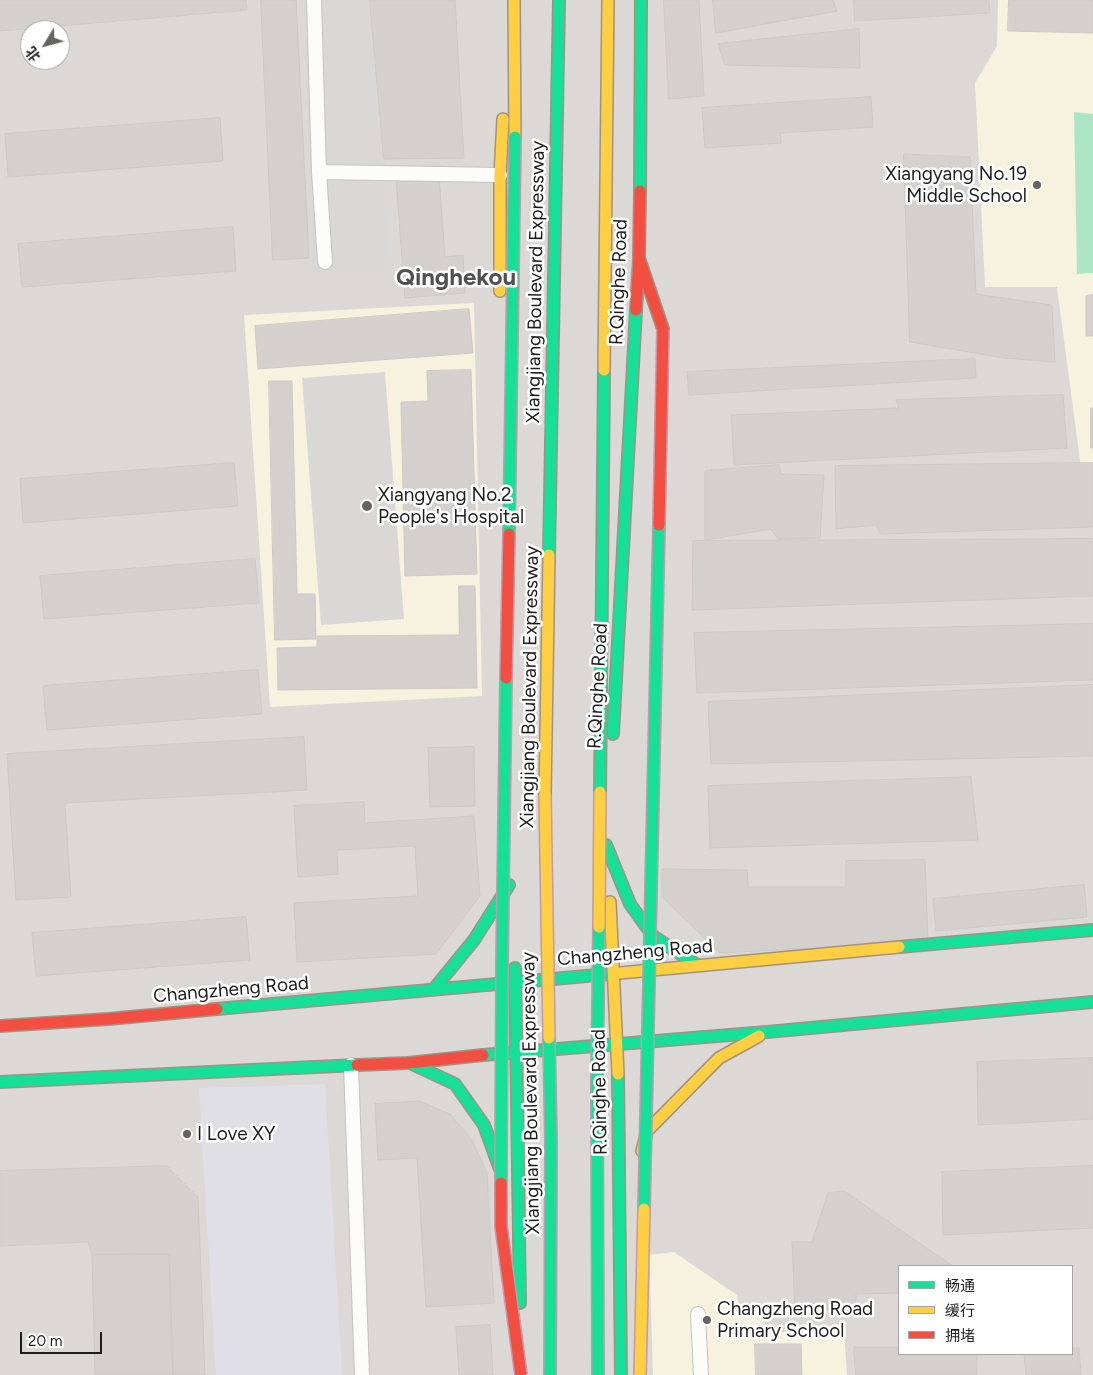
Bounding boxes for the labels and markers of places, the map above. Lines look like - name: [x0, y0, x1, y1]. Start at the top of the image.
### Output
- place label: Xiangyang No.19 Middle School: [885, 163, 1027, 207]
- marker: Xiangyang No.19 Middle School: [1031, 179, 1043, 191]
- place label: Xiangyang No.2 People's Hospital: [378, 484, 524, 528]
- marker: Xiangyang No.2 People's Hospital: [360, 499, 374, 513]
- place label: I Love XY: [197, 1123, 275, 1145]
- marker: I Love XY: [181, 1128, 193, 1140]
- place label: Changzheng Road Primary School: [717, 1298, 873, 1342]
- marker: Changzheng Road Primary School: [701, 1314, 713, 1326]

